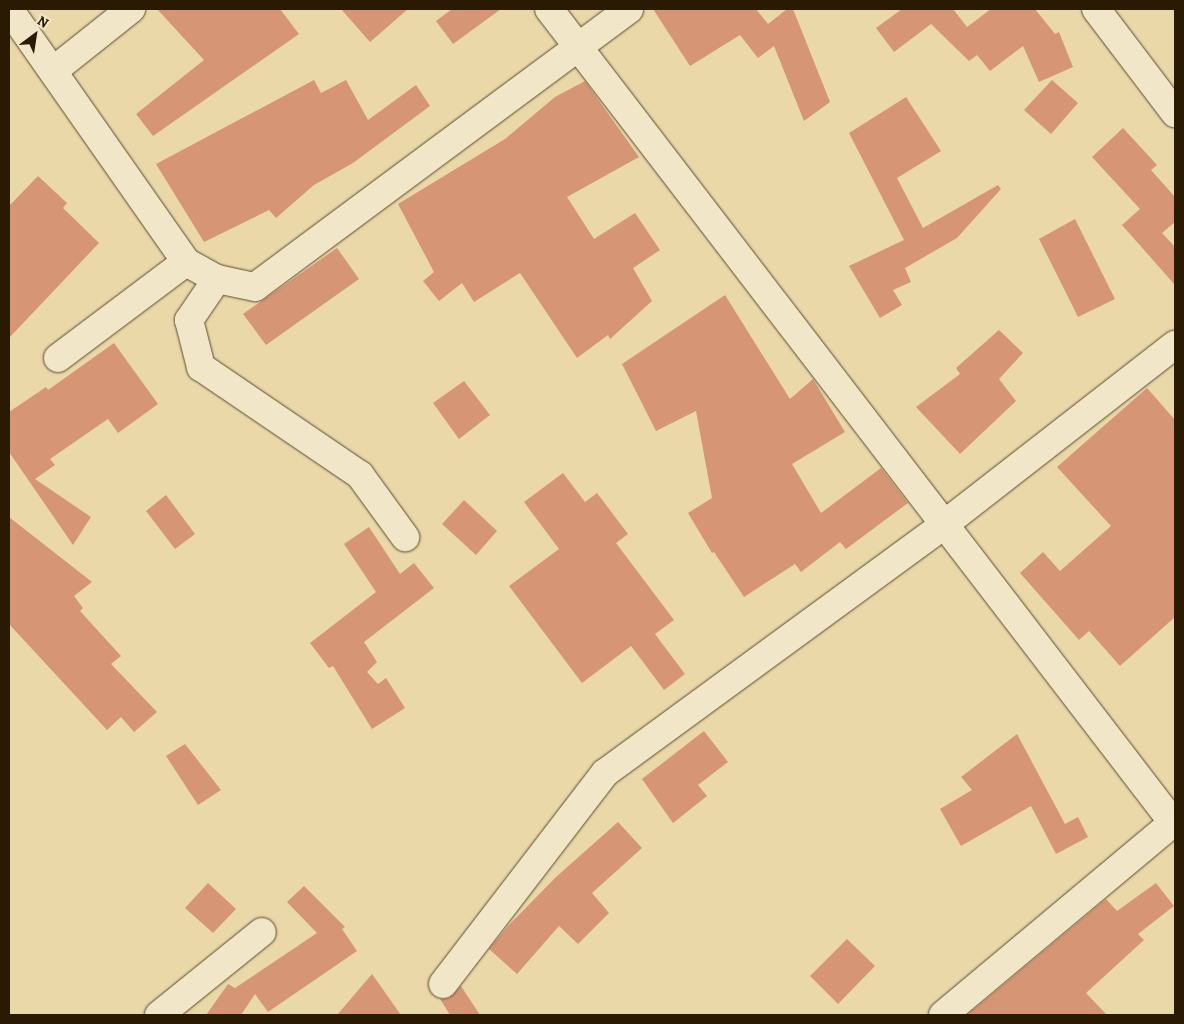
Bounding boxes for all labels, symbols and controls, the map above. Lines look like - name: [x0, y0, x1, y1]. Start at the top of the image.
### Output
- north arrow: [10, 10, 60, 60]
- text: N: [34, 11, 52, 32]

